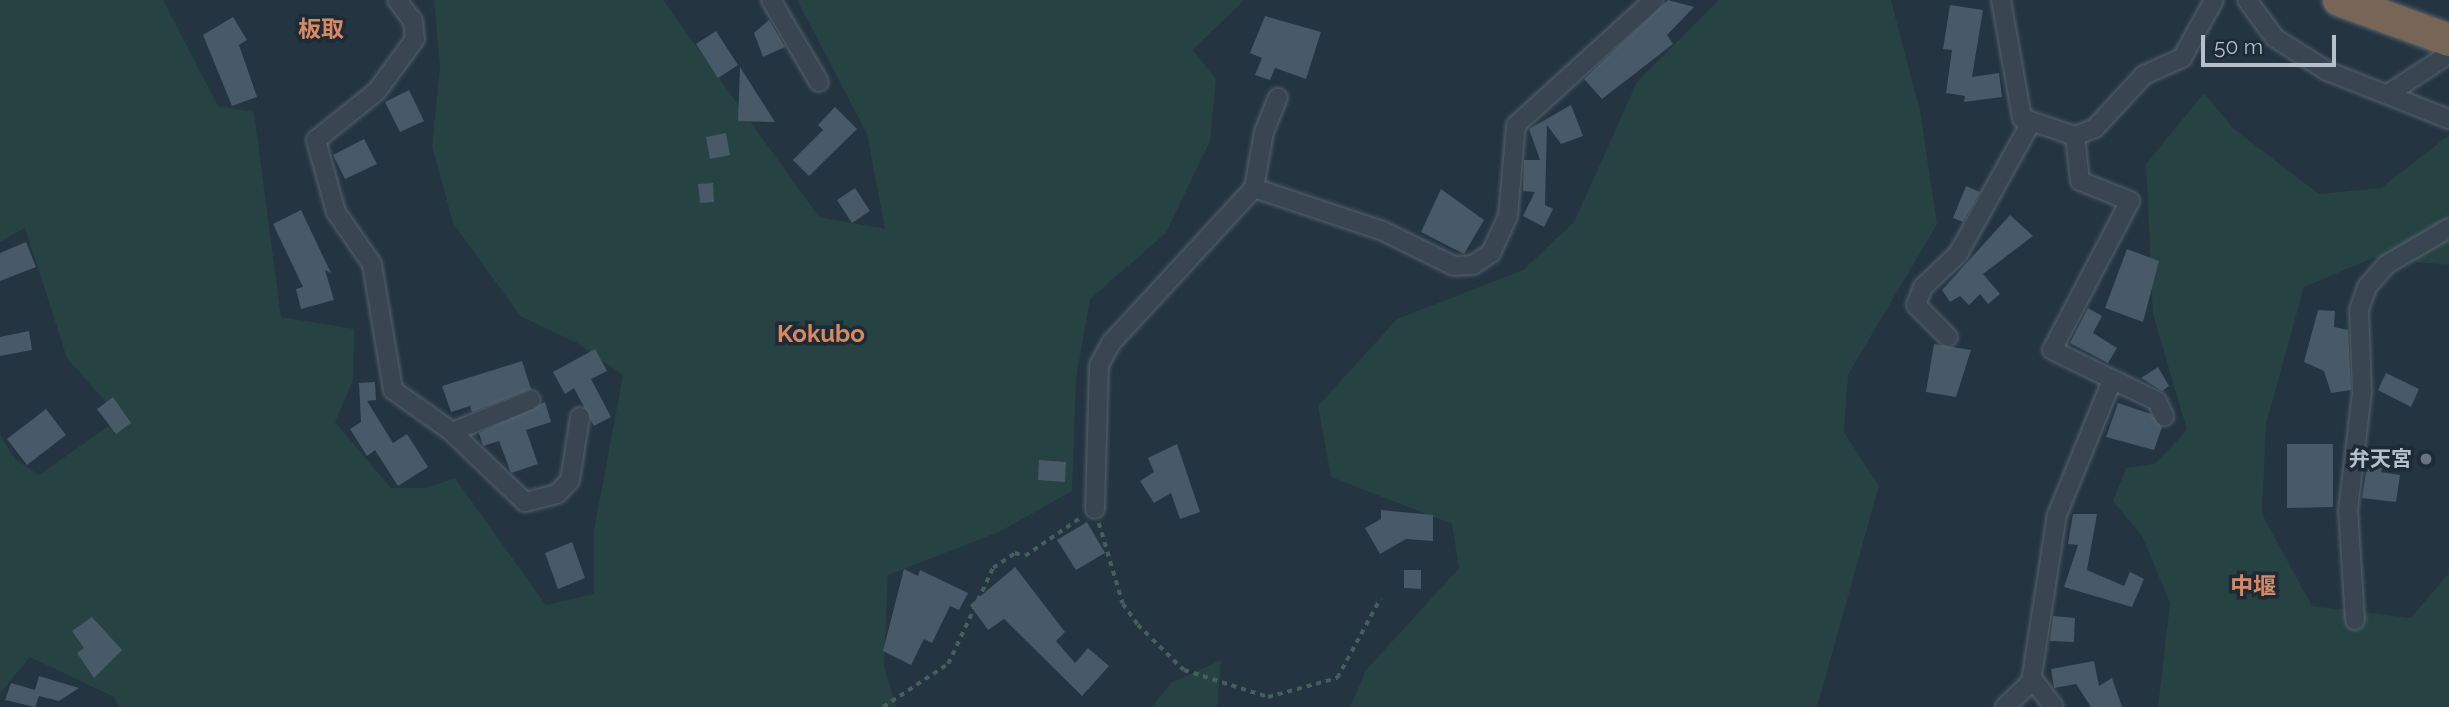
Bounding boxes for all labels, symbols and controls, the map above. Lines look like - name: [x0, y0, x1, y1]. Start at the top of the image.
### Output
- district label: 板取: [298, 15, 344, 43]
- scale bar: [2204, 21, 2339, 65]
- text: 50 m: [2214, 34, 2263, 59]
- district label: Kokubo: [777, 320, 865, 348]
- place label: 弁天宮: [2349, 446, 2412, 472]
- marker: 弁天宮: [2418, 451, 2434, 467]
- district label: 中堰: [2230, 572, 2276, 600]

